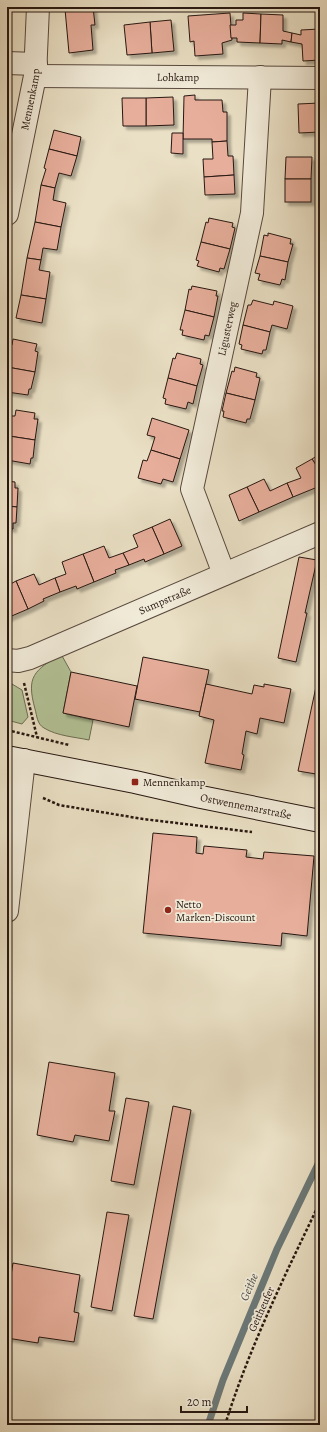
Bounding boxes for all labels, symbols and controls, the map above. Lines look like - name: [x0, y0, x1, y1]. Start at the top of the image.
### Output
- street label: Mennenkamp: [17, 68, 43, 132]
- street label: Lohkamp: [157, 70, 199, 85]
- street label: Ligusterweg: [214, 299, 241, 357]
- street label: Sumpstraße: [136, 583, 193, 618]
- place label: Mennenkamp: [143, 775, 206, 790]
- marker: Mennenkamp: [130, 777, 140, 787]
- street label: Ostwennemarstraße: [199, 790, 293, 823]
- place label: Netto Marken-Discount: [176, 897, 256, 925]
- marker: Netto Marken-Discount: [163, 905, 173, 915]
- water label: Geithe: [236, 1270, 262, 1303]
- street label: Geitheufer: [245, 1284, 278, 1334]
- scale bar: [181, 1388, 247, 1414]
- text: 20 m: [187, 1394, 211, 1410]

